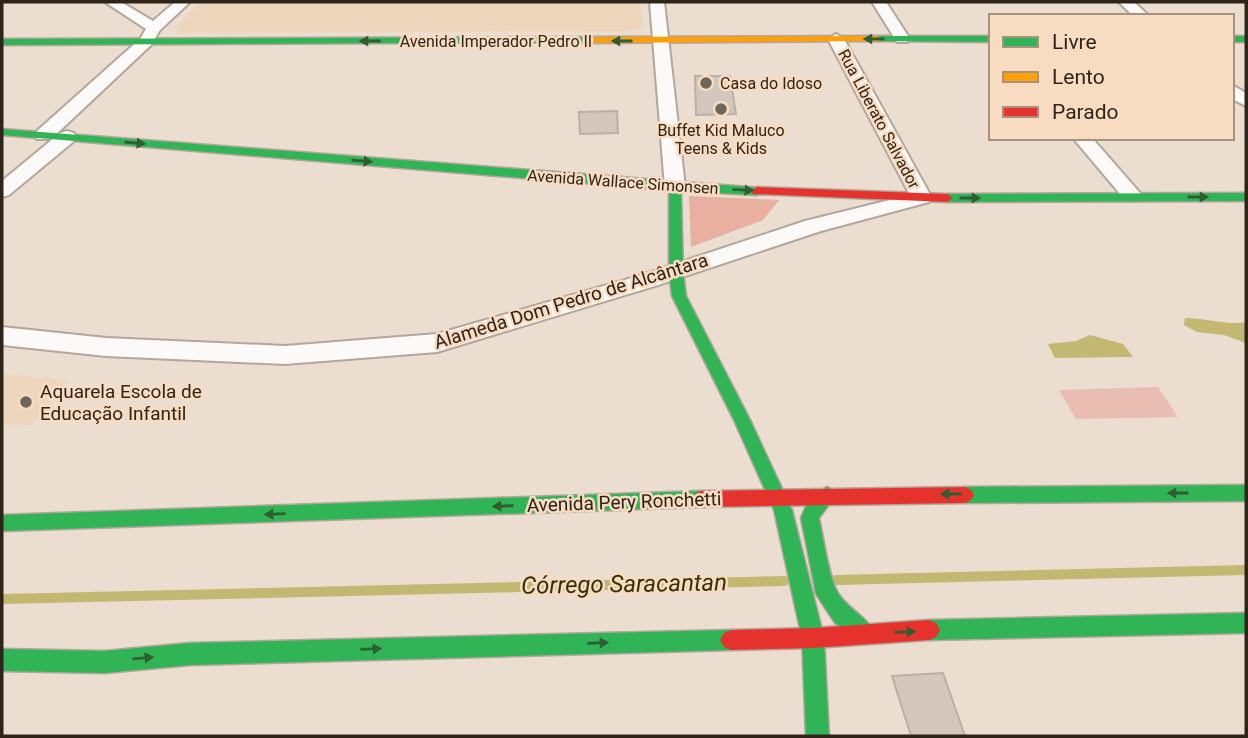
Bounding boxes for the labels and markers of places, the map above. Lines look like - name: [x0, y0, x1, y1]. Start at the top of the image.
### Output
- place label: Casa do Idoso: [720, 74, 822, 93]
- marker: Casa do Idoso: [698, 75, 714, 91]
- marker: Buffet Kid Maluco Teens & Kids: [713, 101, 729, 117]
- place label: Buffet Kid Maluco Teens & Kids: [657, 121, 785, 158]
- place label: Aquarela Escola de Educação Infantil: [40, 380, 202, 425]
- marker: Aquarela Escola de Educação Infantil: [18, 394, 34, 410]

